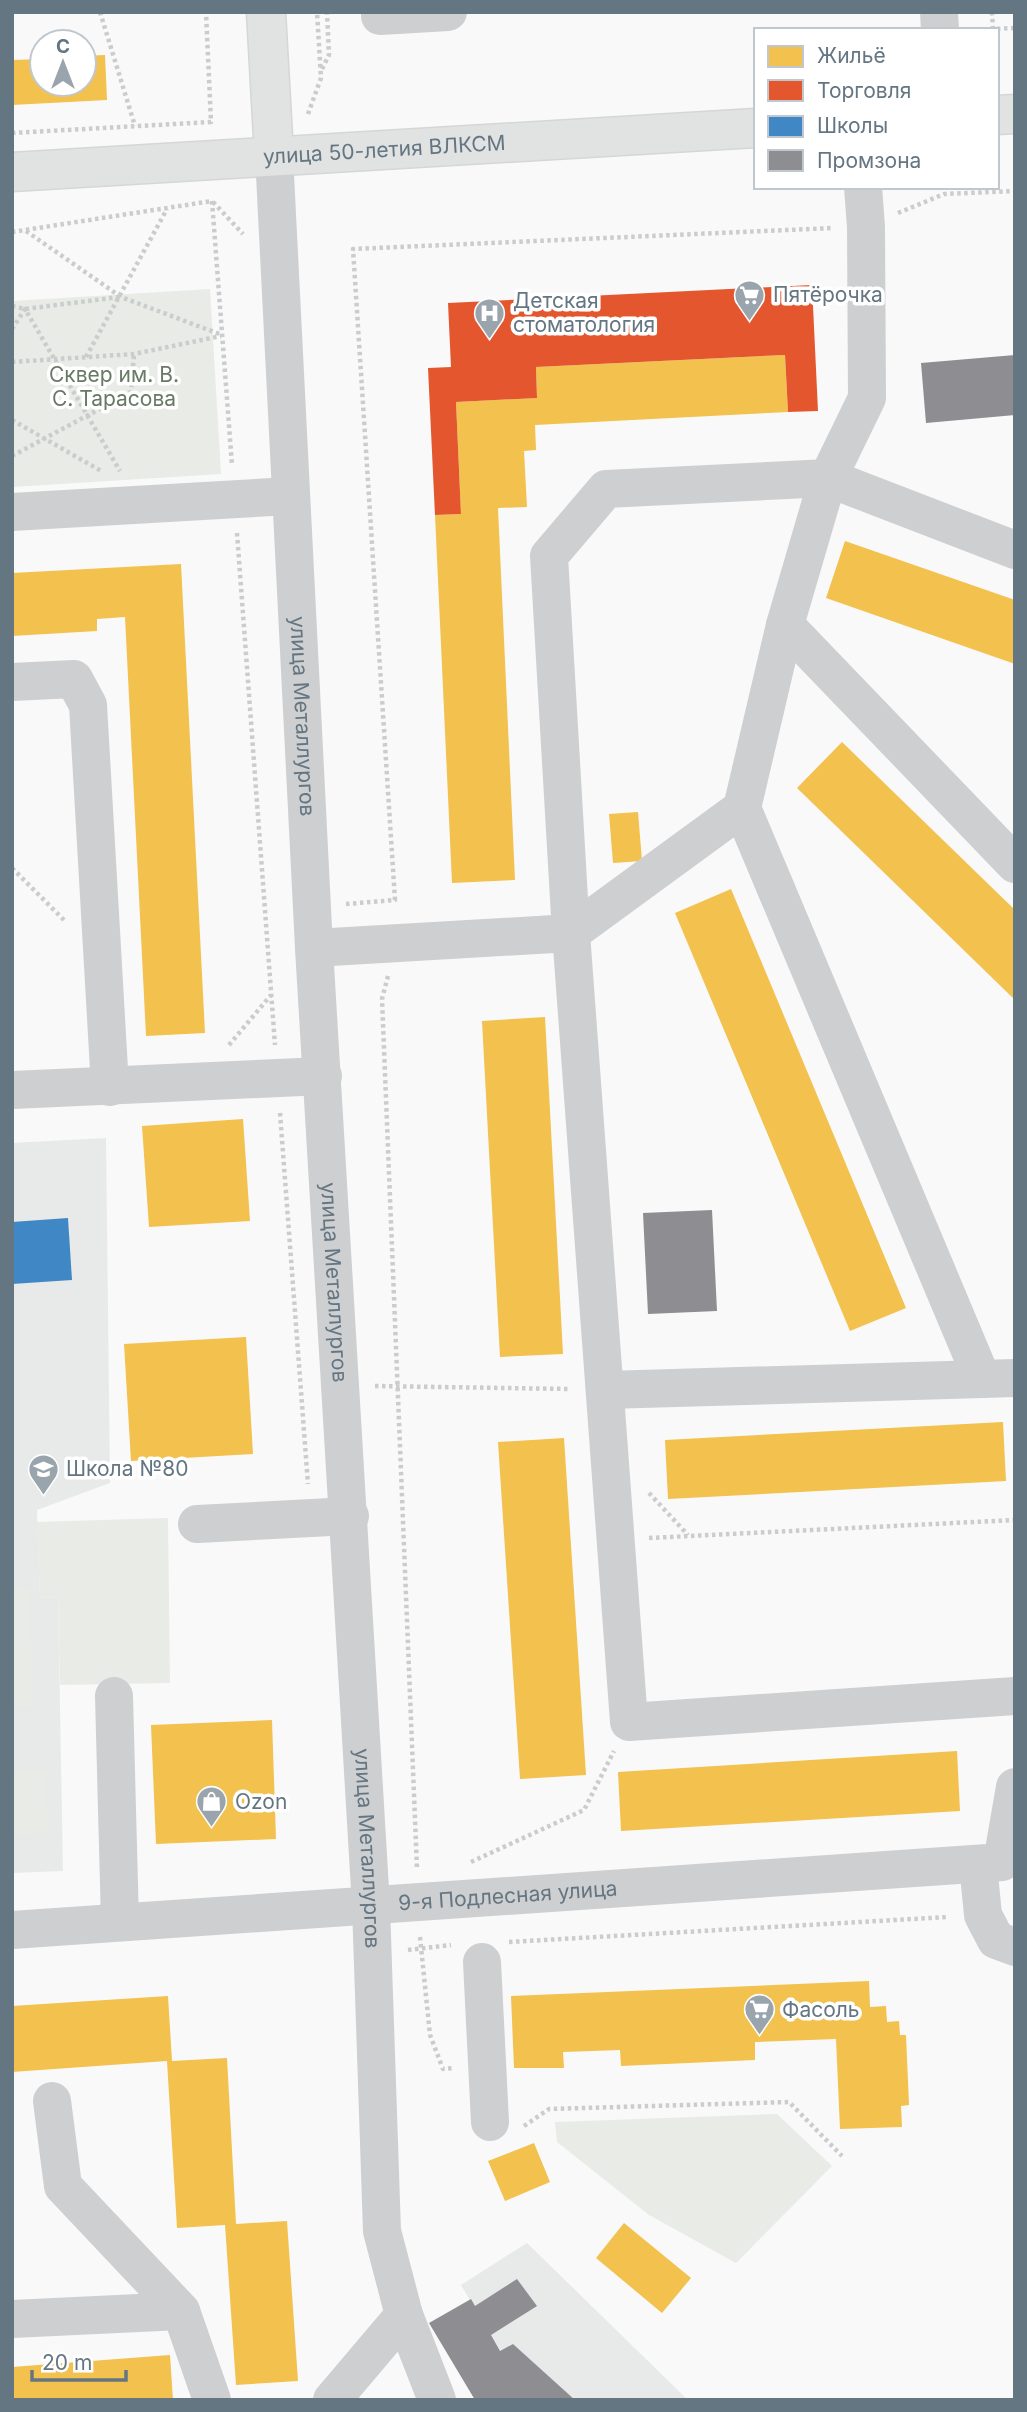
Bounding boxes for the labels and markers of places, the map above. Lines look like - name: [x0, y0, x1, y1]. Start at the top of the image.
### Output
- supermarket icon: Пятёрочка: [733, 278, 767, 322]
- place label: Пятёрочка: [773, 282, 883, 307]
- place label: Детская стоматология: [513, 288, 655, 337]
- hospital icon: Детская стоматология: [473, 296, 507, 340]
- school or university icon: Школа №80: [26, 1452, 60, 1496]
- place label: Школа №80: [66, 1456, 189, 1481]
- shop icon: Ozon: [195, 1785, 229, 1829]
- place label: Ozon: [235, 1789, 287, 1814]
- supermarket icon: Фасоль: [742, 1993, 776, 2037]
- place label: Фасоль: [782, 1997, 860, 2022]

